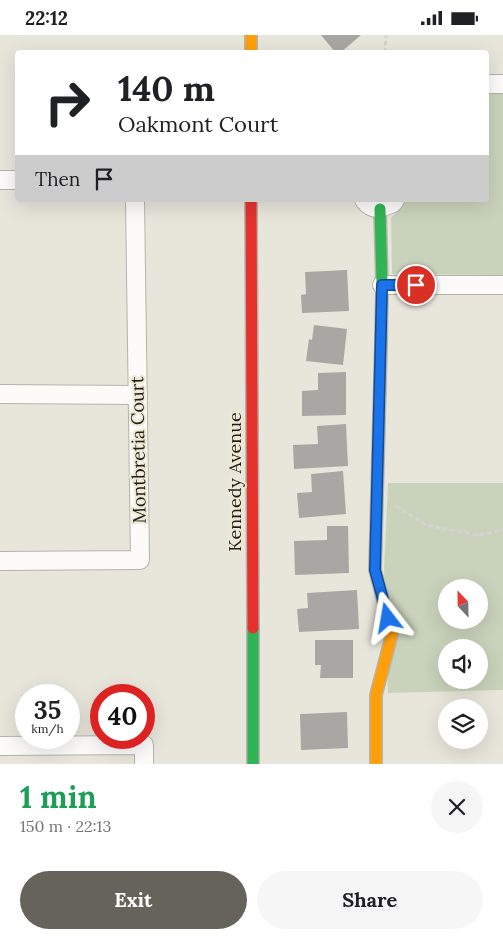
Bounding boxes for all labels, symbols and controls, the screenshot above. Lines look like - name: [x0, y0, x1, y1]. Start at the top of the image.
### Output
- text: 22:12: [25, 6, 68, 30]
- text: 140 m: [118, 66, 215, 111]
- icon: right: [35, 70, 100, 135]
- text: Oakmont Court: [118, 110, 278, 138]
- icon: arrive: [90, 165, 118, 193]
- text: Then: [35, 167, 80, 191]
- pin: [395, 264, 437, 306]
- icon: arrive: [402, 271, 430, 299]
- street label: Montbretia Court: [125, 376, 151, 524]
- street label: Kennedy Avenue: [223, 412, 246, 552]
- north arrow: [438, 579, 488, 629]
- map controls: [438, 579, 488, 749]
- position arrow: [361, 591, 413, 643]
- button: sound: [438, 639, 488, 689]
- speed limit sign: 40: [90, 684, 155, 749]
- text: 35: [34, 694, 61, 726]
- button: layers: [438, 699, 488, 749]
- text: km/h: [31, 721, 64, 736]
- text: 1 min: [20, 778, 97, 816]
- button: close: [431, 781, 483, 833]
- text: 150 m · 22:13: [20, 816, 111, 836]
- button: Exit: [20, 871, 247, 929]
- button: Share: [257, 871, 483, 929]

